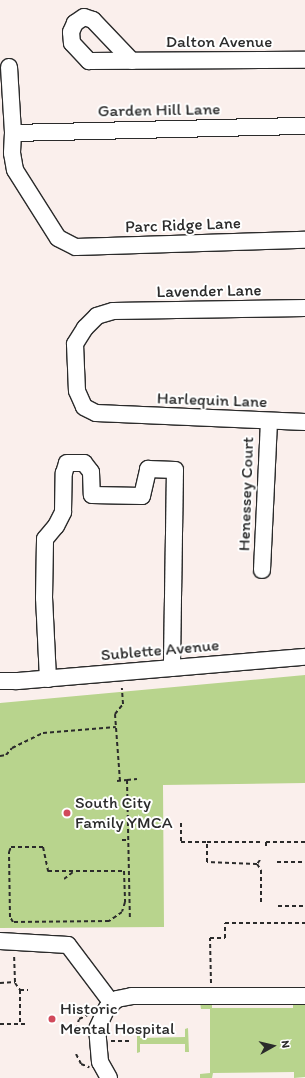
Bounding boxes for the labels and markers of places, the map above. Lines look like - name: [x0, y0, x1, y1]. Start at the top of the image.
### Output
- place label: South City Family YMCA: [75, 793, 173, 833]
- marker: South City Family YMCA: [62, 808, 72, 818]
- place label: Historic Mental Hospital: [60, 999, 175, 1039]
- marker: Historic Mental Hospital: [47, 1014, 57, 1024]

